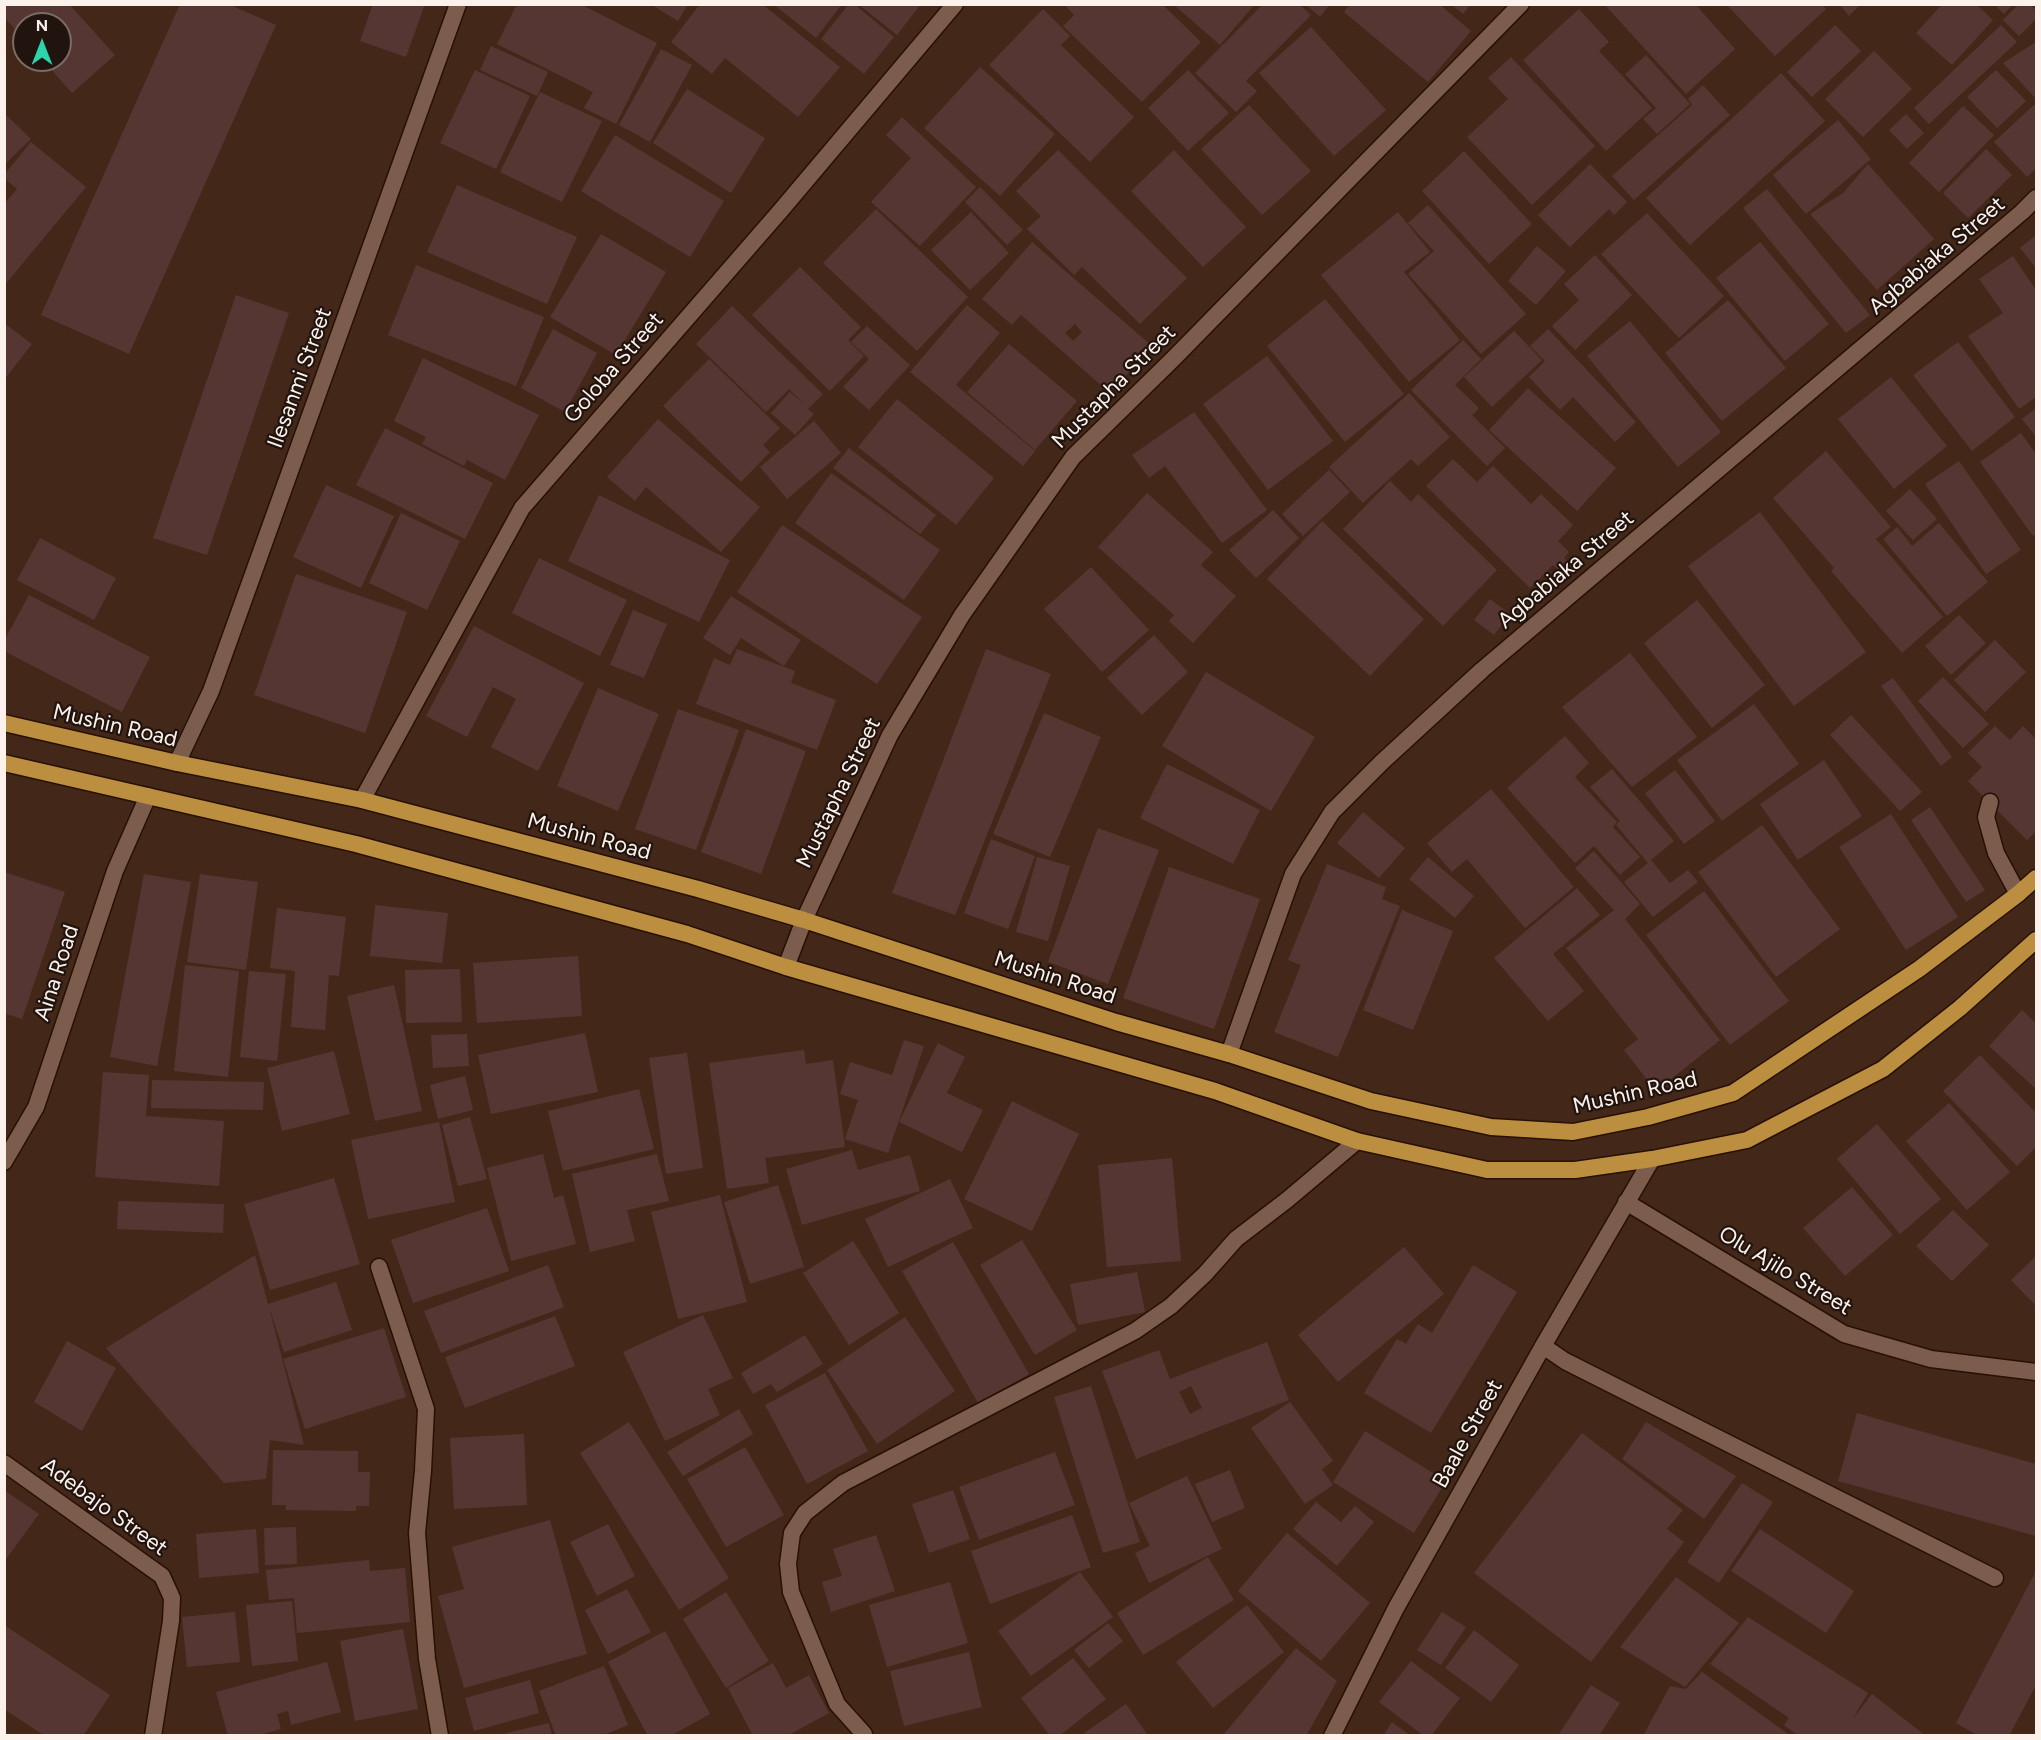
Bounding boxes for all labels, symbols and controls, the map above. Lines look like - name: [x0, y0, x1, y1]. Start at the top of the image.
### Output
- north arrow: [12, 12, 72, 72]
- text: N: [36, 16, 48, 35]
- street label: Agbabiaka Street: [1864, 191, 2010, 321]
- street label: Ilesanmi Street: [262, 304, 338, 452]
- street label: Goloba Street: [559, 307, 669, 429]
- street label: Mustapha Street: [1047, 320, 1181, 454]
- street label: Agbabiaka Street: [1493, 505, 1639, 635]
- street label: Mushin Road: [50, 699, 180, 753]
- street label: Mustapha Street: [791, 713, 887, 873]
- street label: Mushin Road: [524, 808, 654, 866]
- street label: Aina Road: [29, 922, 85, 1024]
- street label: Mushin Road: [991, 946, 1119, 1010]
- street label: Mushin Road: [1570, 1066, 1700, 1120]
- street label: Olu Ajilo Street: [1714, 1221, 1856, 1321]
- street label: Baale Street: [1427, 1375, 1509, 1493]
- street label: Adebajo Street: [36, 1452, 172, 1562]

